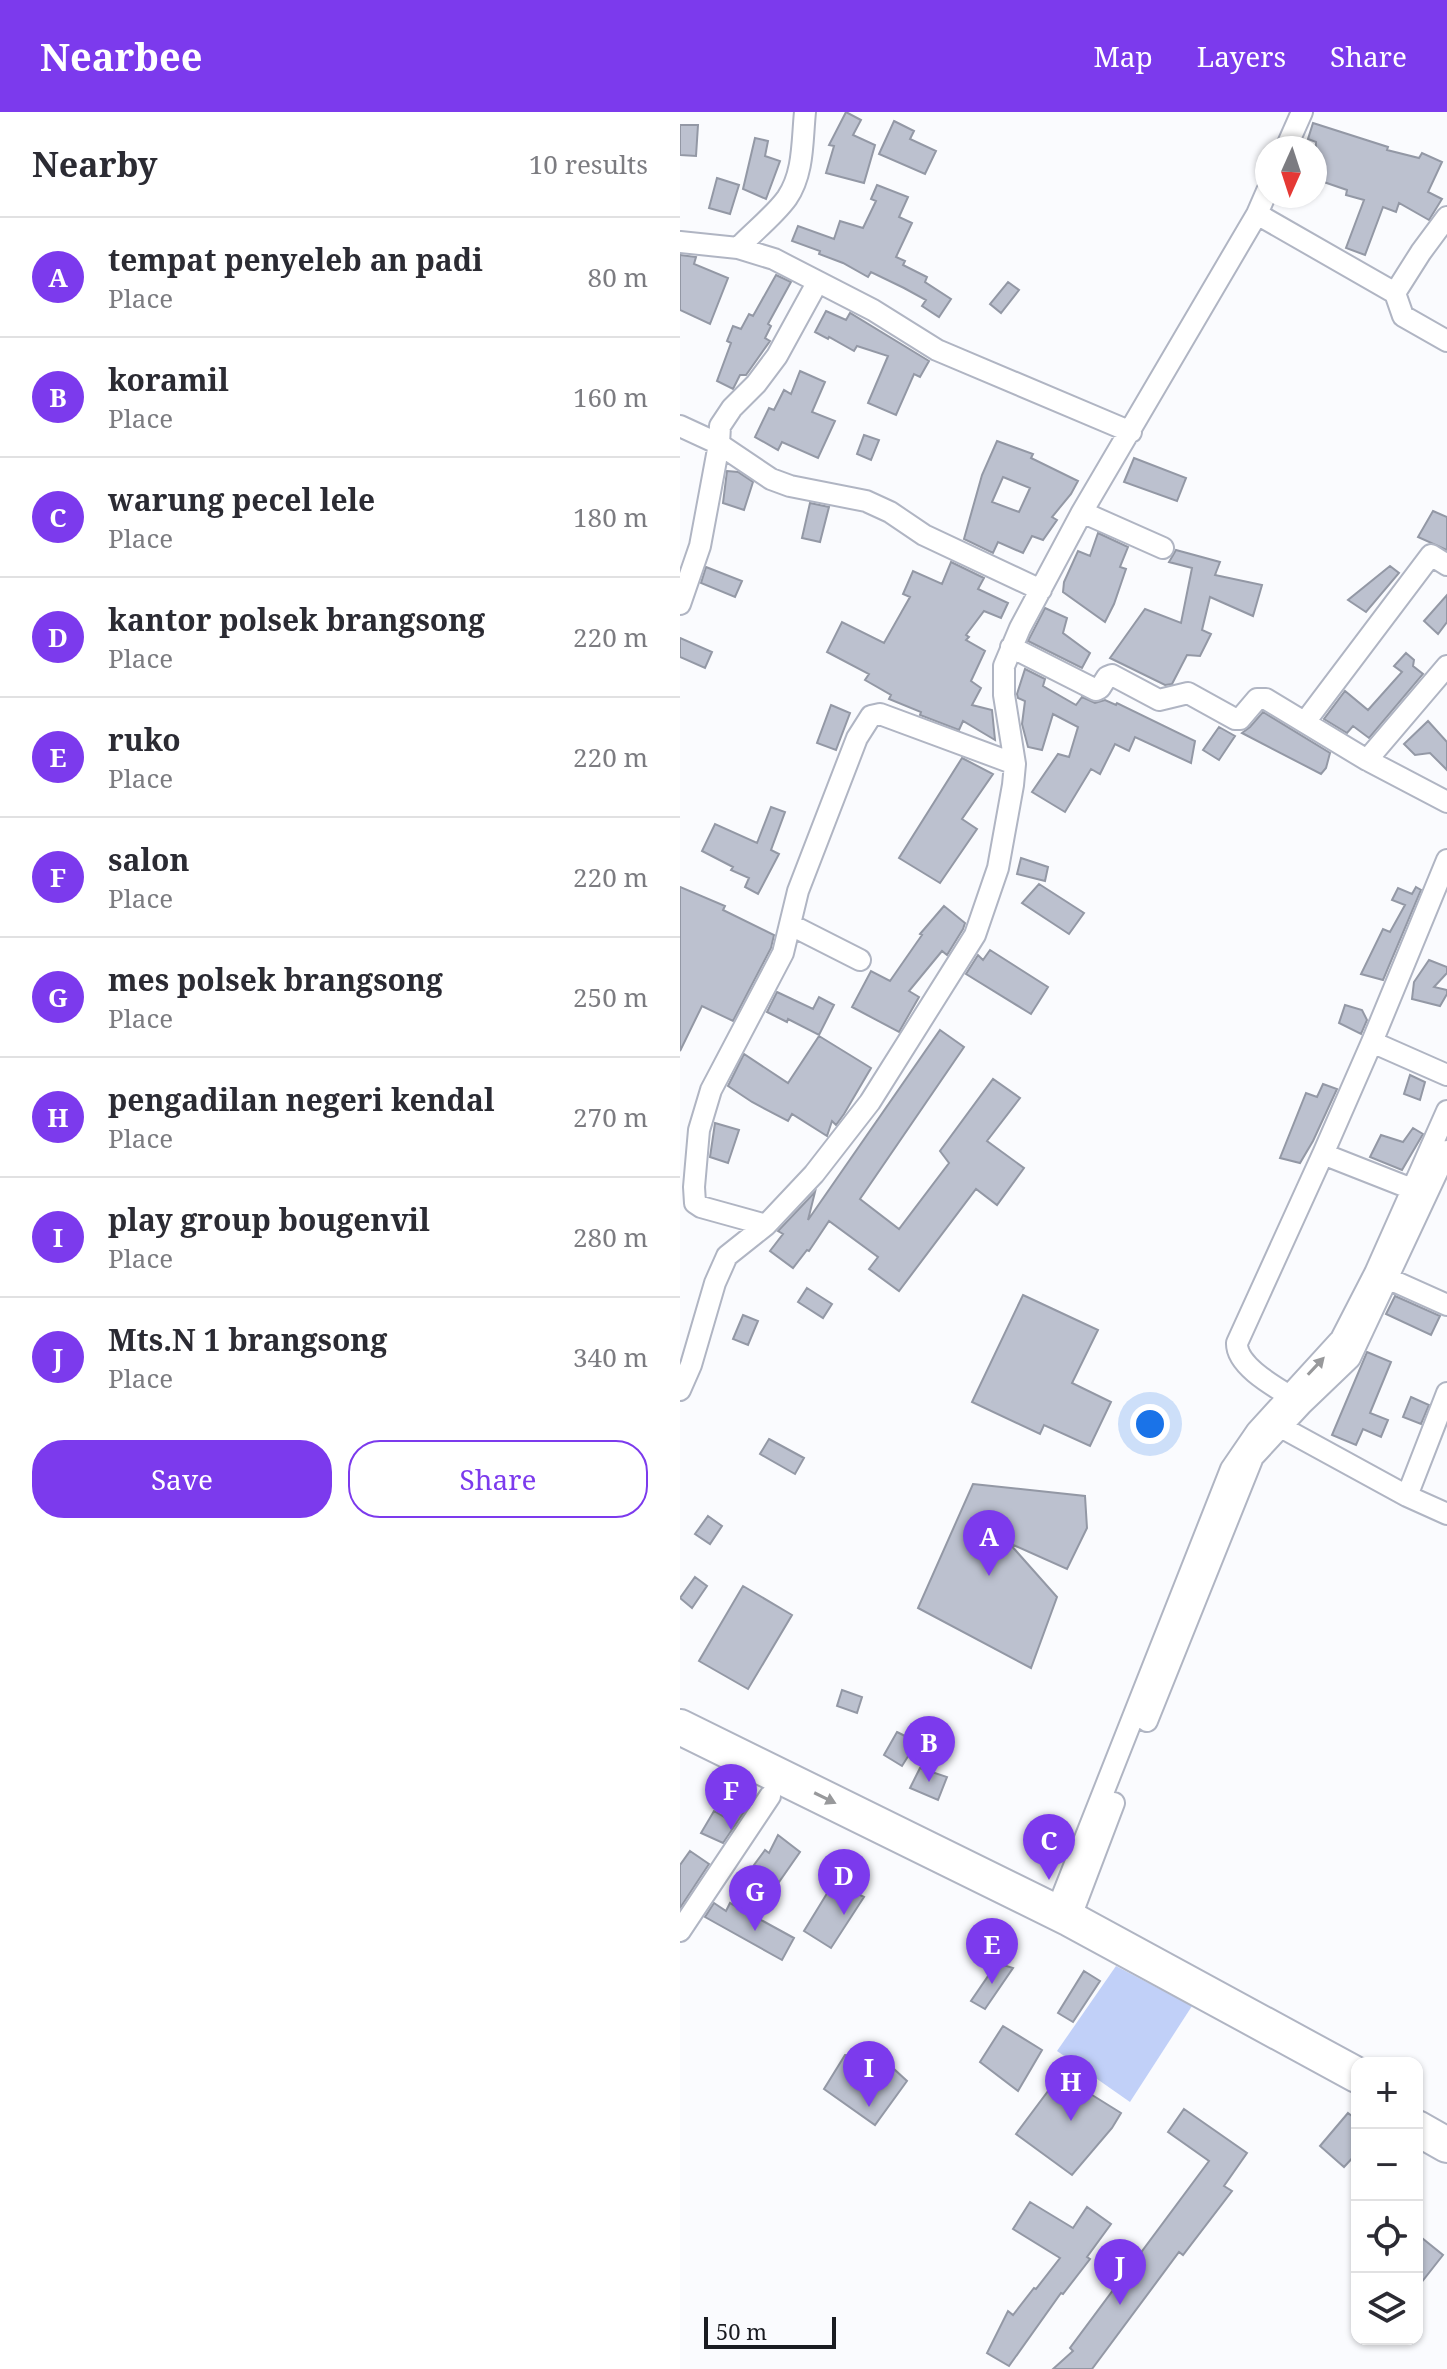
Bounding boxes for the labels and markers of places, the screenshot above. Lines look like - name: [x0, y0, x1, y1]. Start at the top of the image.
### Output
- pin: A: [963, 1510, 1015, 1576]
- pin: B: [903, 1716, 955, 1782]
- pin: F: [705, 1764, 757, 1830]
- pin: C: [1023, 1814, 1075, 1880]
- pin: D: [818, 1849, 870, 1915]
- pin: G: [729, 1865, 781, 1931]
- pin: E: [966, 1918, 1018, 1984]
- pin: I: [843, 2041, 895, 2107]
- pin: H: [1045, 2055, 1097, 2121]
- pin: J: [1094, 2239, 1146, 2305]

